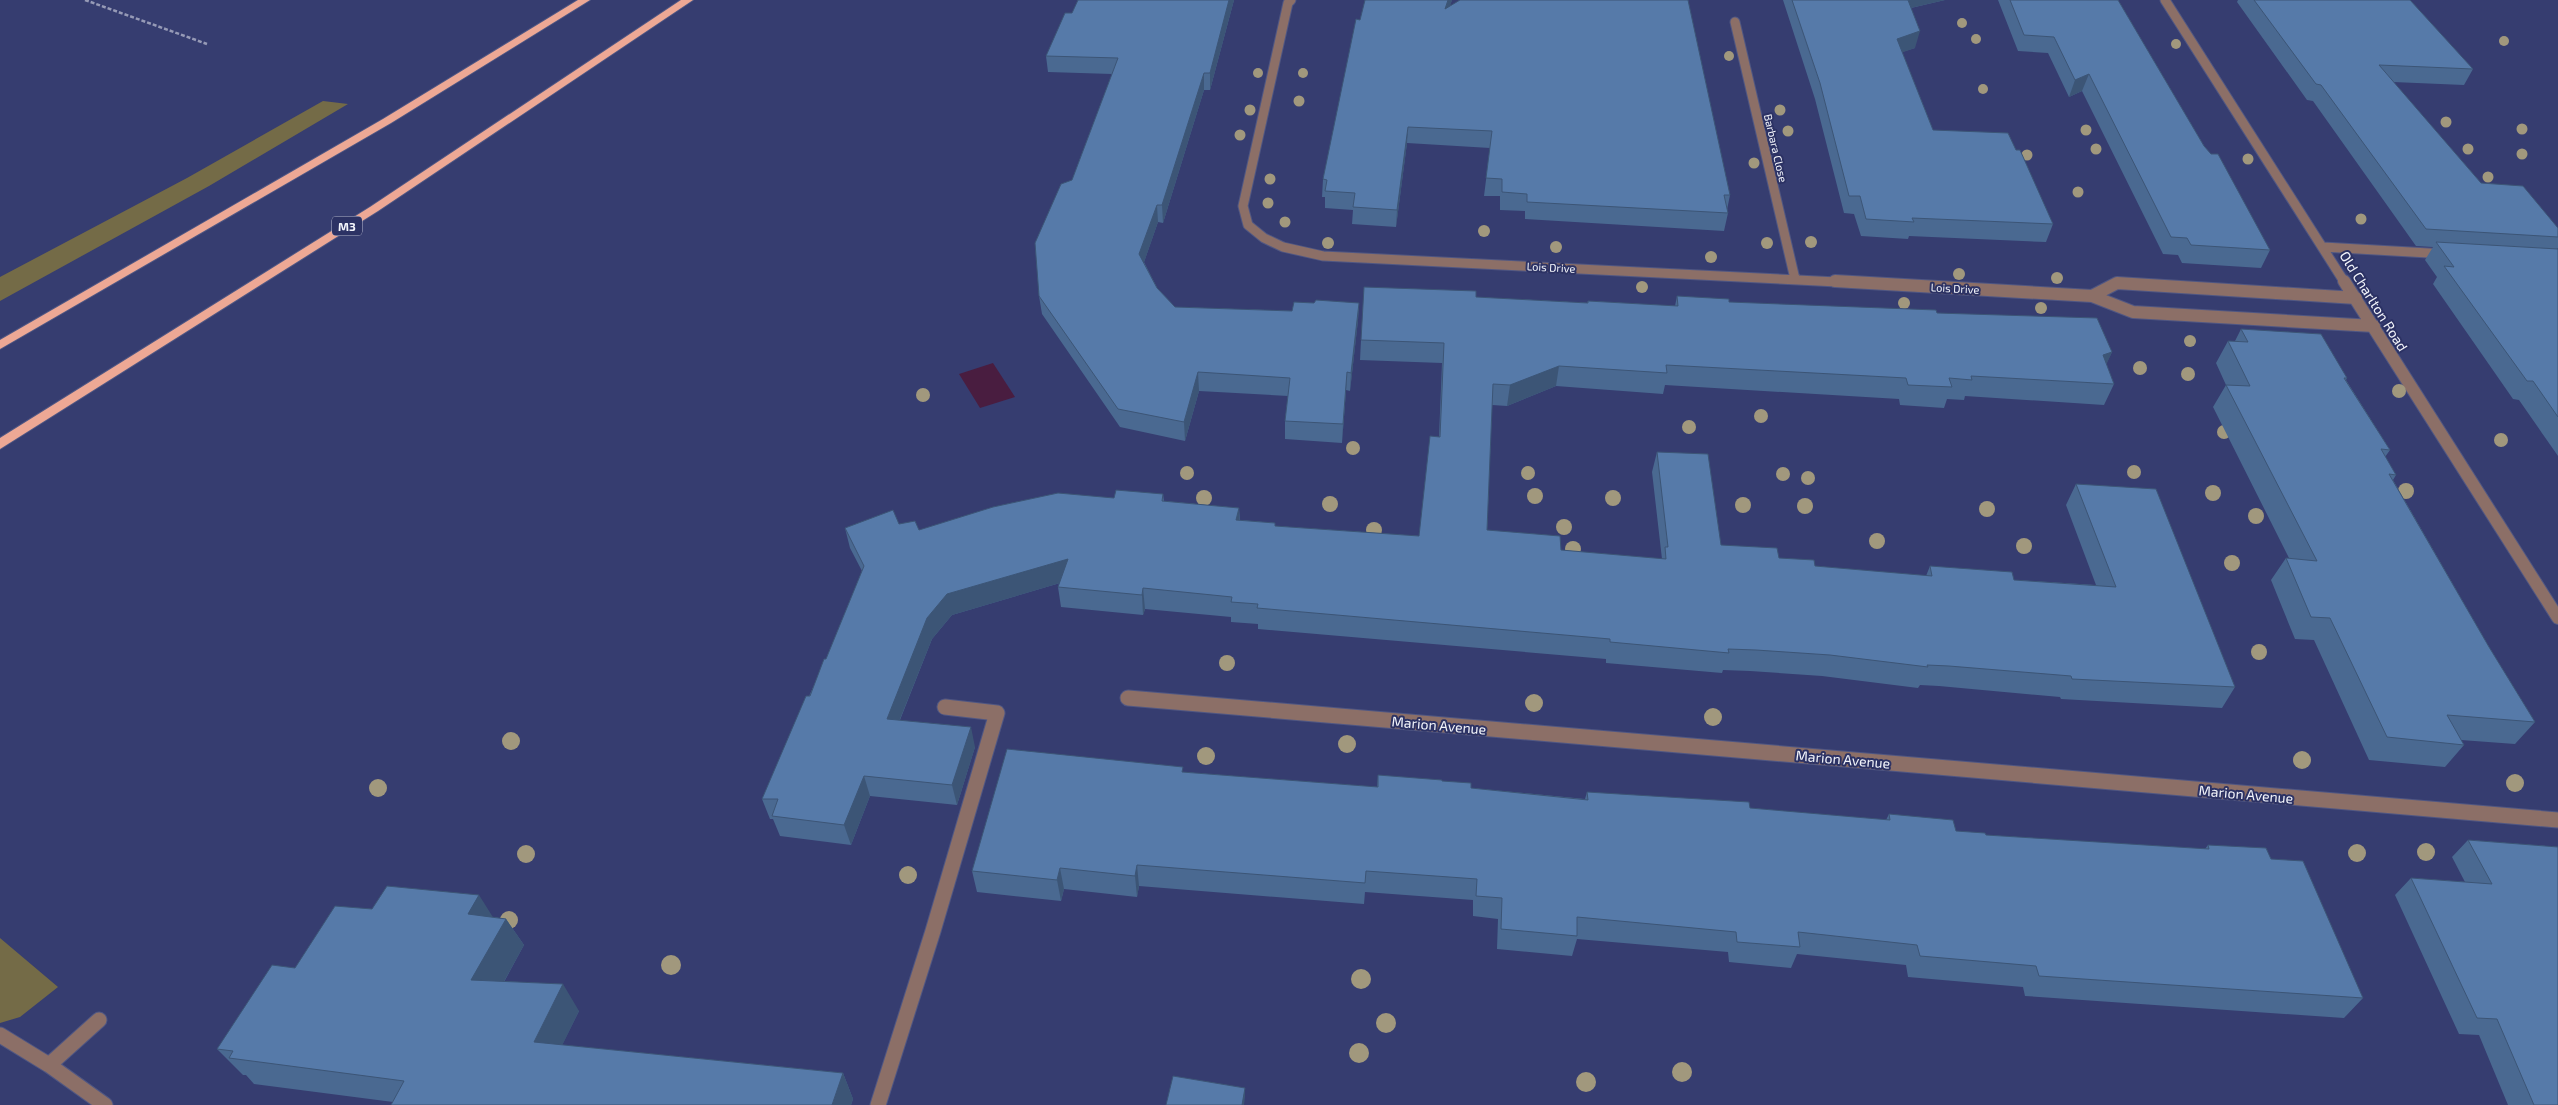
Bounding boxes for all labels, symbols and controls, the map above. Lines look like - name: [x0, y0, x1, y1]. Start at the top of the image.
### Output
- street label: Barbara Close: [1762, 113, 1790, 184]
- road number: M3: [332, 217, 362, 236]
- street label: Old Charlton Road: [2336, 248, 2412, 354]
- street label: Lois Drive: [1526, 259, 1576, 275]
- street label: Lois Drive: [1930, 280, 1980, 296]
- street label: Marion Avenue: [1391, 712, 1487, 738]
- street label: Marion Avenue: [1795, 746, 1891, 772]
- street label: Marion Avenue: [2198, 781, 2294, 807]

